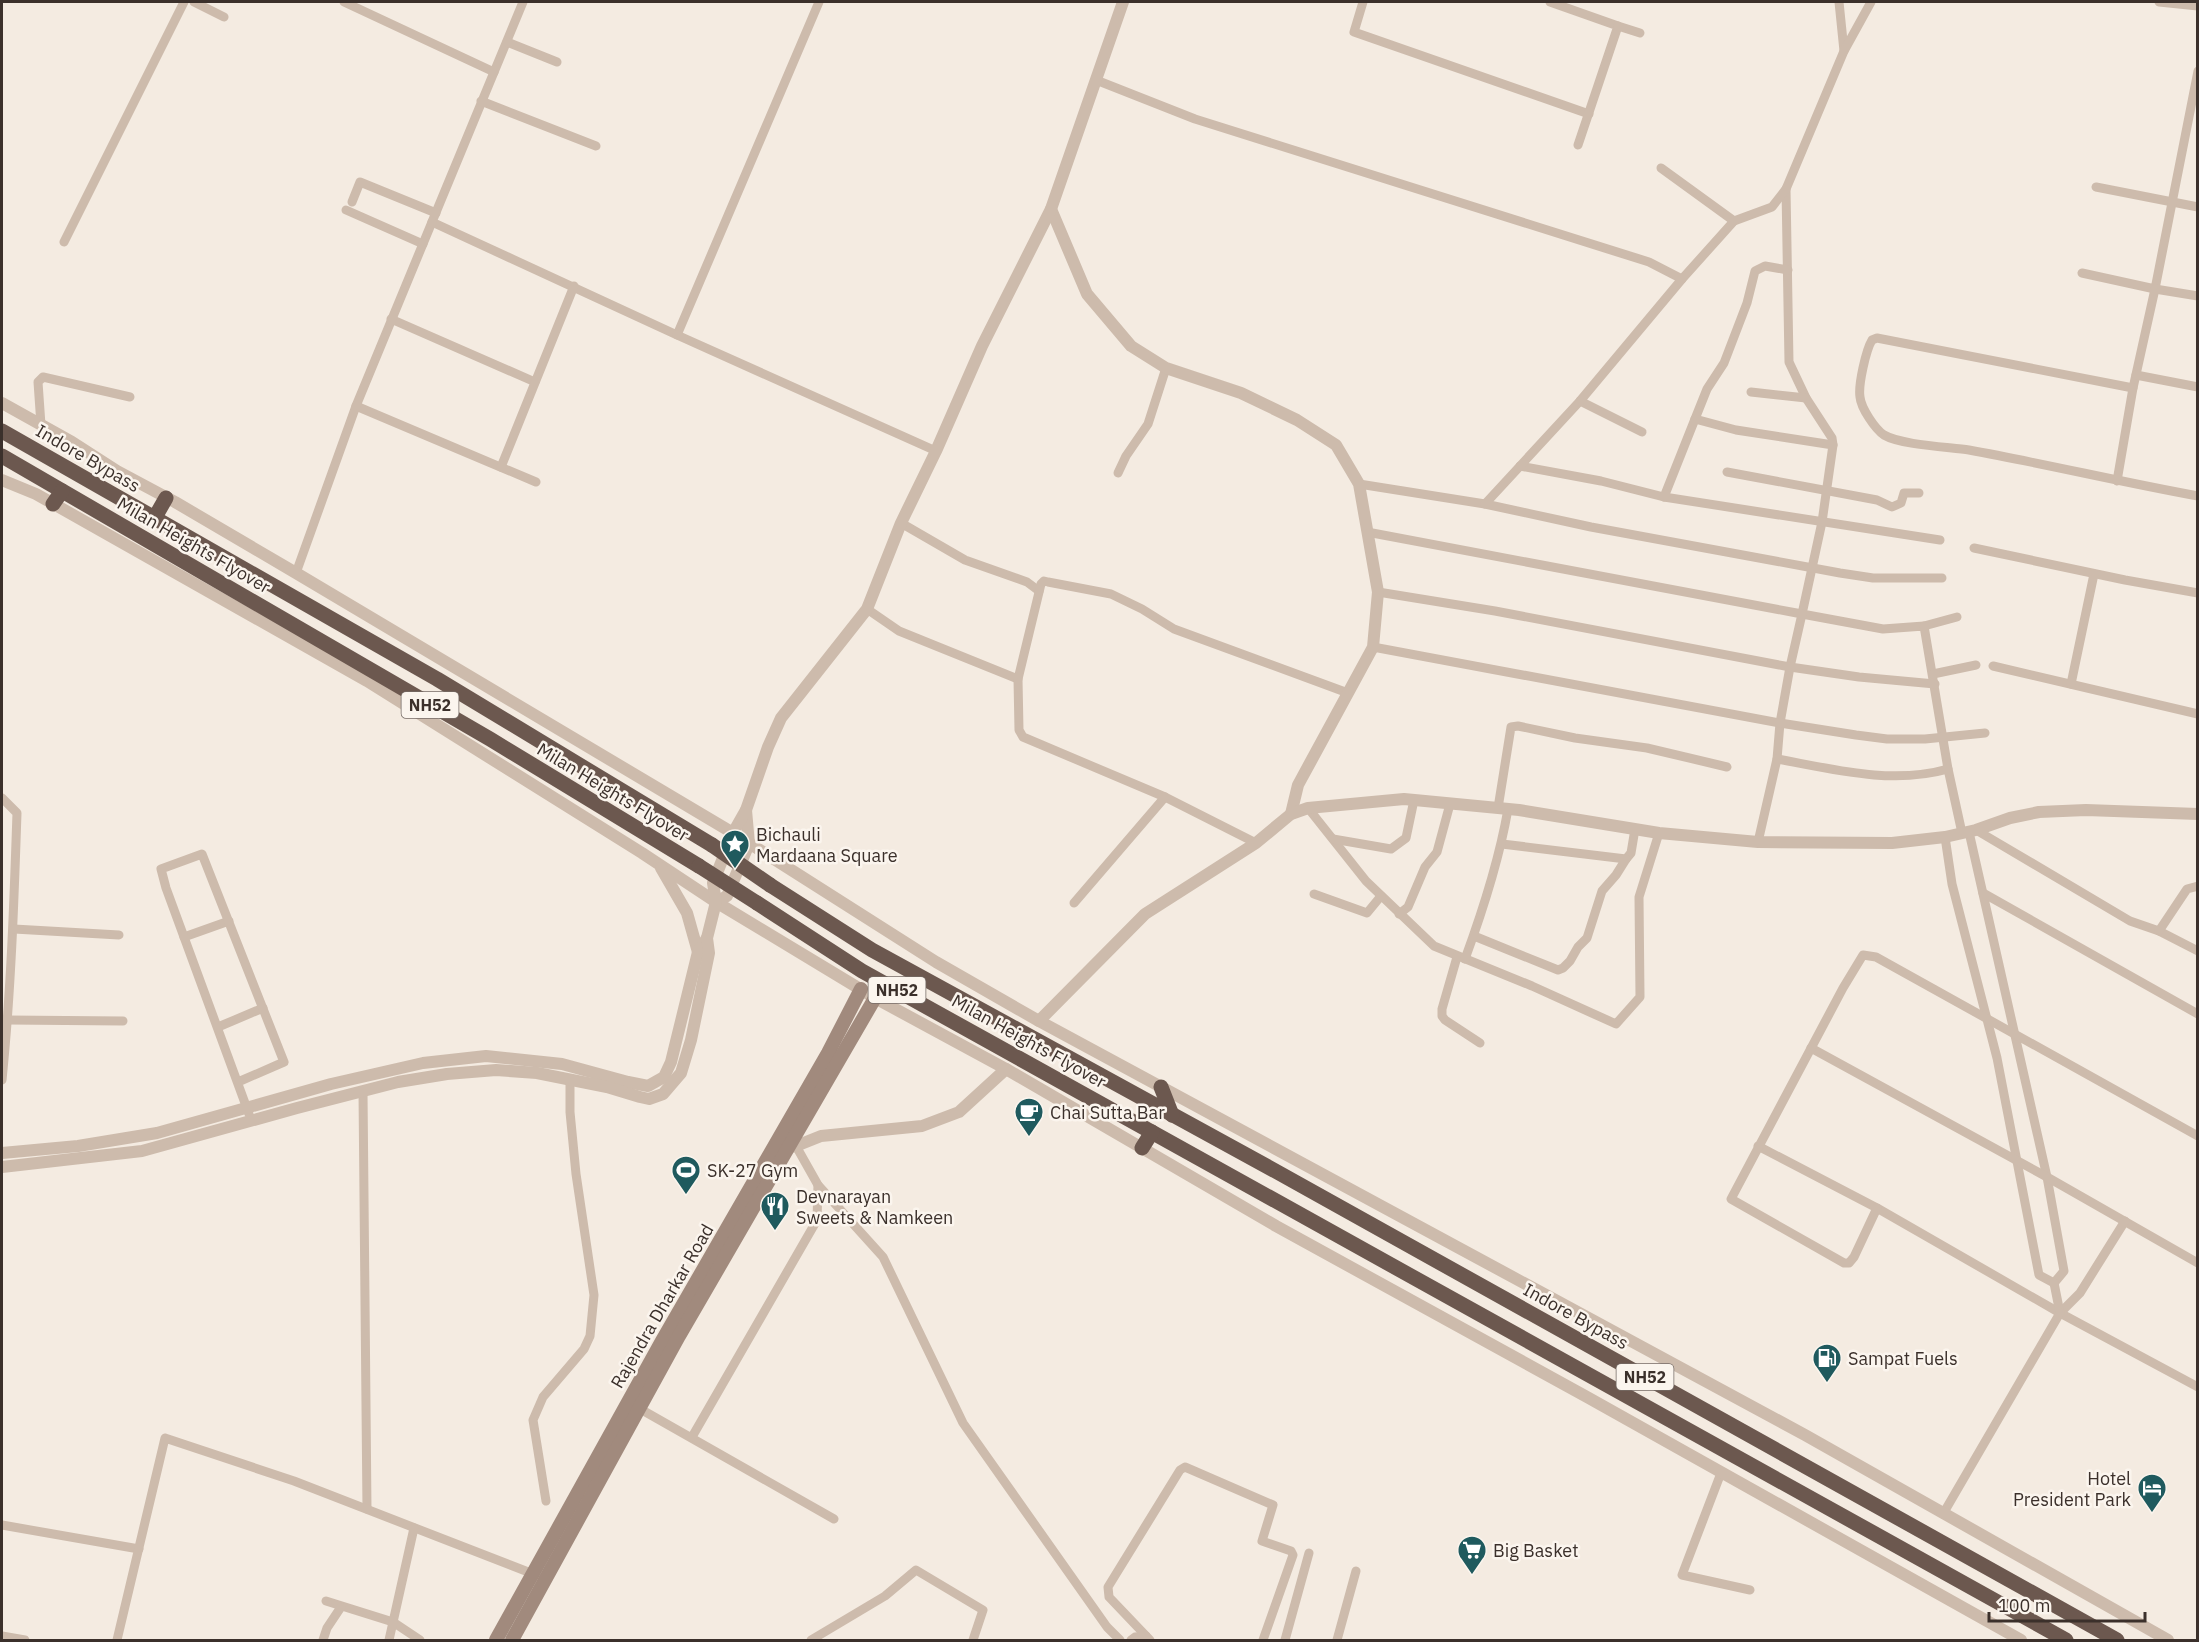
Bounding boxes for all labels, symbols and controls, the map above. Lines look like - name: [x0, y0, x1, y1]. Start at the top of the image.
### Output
- street label: Indore Bypass: [32, 419, 144, 497]
- street label: Milan Heights Flyover: [113, 492, 275, 598]
- road number: NH52: [402, 692, 458, 718]
- street label: Milan Heights Flyover: [533, 738, 693, 847]
- place label: Bichauli Mardaana Square: [756, 823, 898, 867]
- place icon: Bichauli Mardaana Square: [719, 828, 751, 870]
- road number: NH52: [868, 977, 926, 1003]
- street label: Milan Heights Flyover: [948, 989, 1111, 1093]
- cafe icon: Chai Sutta Bar: [1013, 1096, 1045, 1138]
- place label: Chai Sutta Bar: [1050, 1101, 1165, 1124]
- sports icon: SK-27 Gym: [670, 1154, 702, 1196]
- place label: SK-27 Gym: [707, 1159, 798, 1182]
- place label: Devnarayan Sweets & Namkeen: [796, 1185, 953, 1229]
- restaurant icon: Devnarayan Sweets & Namkeen: [759, 1190, 791, 1232]
- street label: Rajendra Dharkar Road: [606, 1220, 718, 1392]
- street label: Indore Bypass: [1519, 1278, 1633, 1354]
- fuel station icon: Sampat Fuels: [1811, 1342, 1843, 1384]
- place label: Sampat Fuels: [1848, 1347, 1958, 1370]
- road number: NH52: [1616, 1364, 1674, 1390]
- place label: Hotel President Park: [2013, 1467, 2132, 1511]
- hotel icon: Hotel President Park: [2136, 1472, 2168, 1514]
- supermarket icon: Big Basket: [1456, 1534, 1488, 1576]
- place label: Big Basket: [1493, 1539, 1579, 1562]
- scale bar: [1989, 1585, 2145, 1623]
- text: 100 m: [1998, 1594, 2050, 1617]

